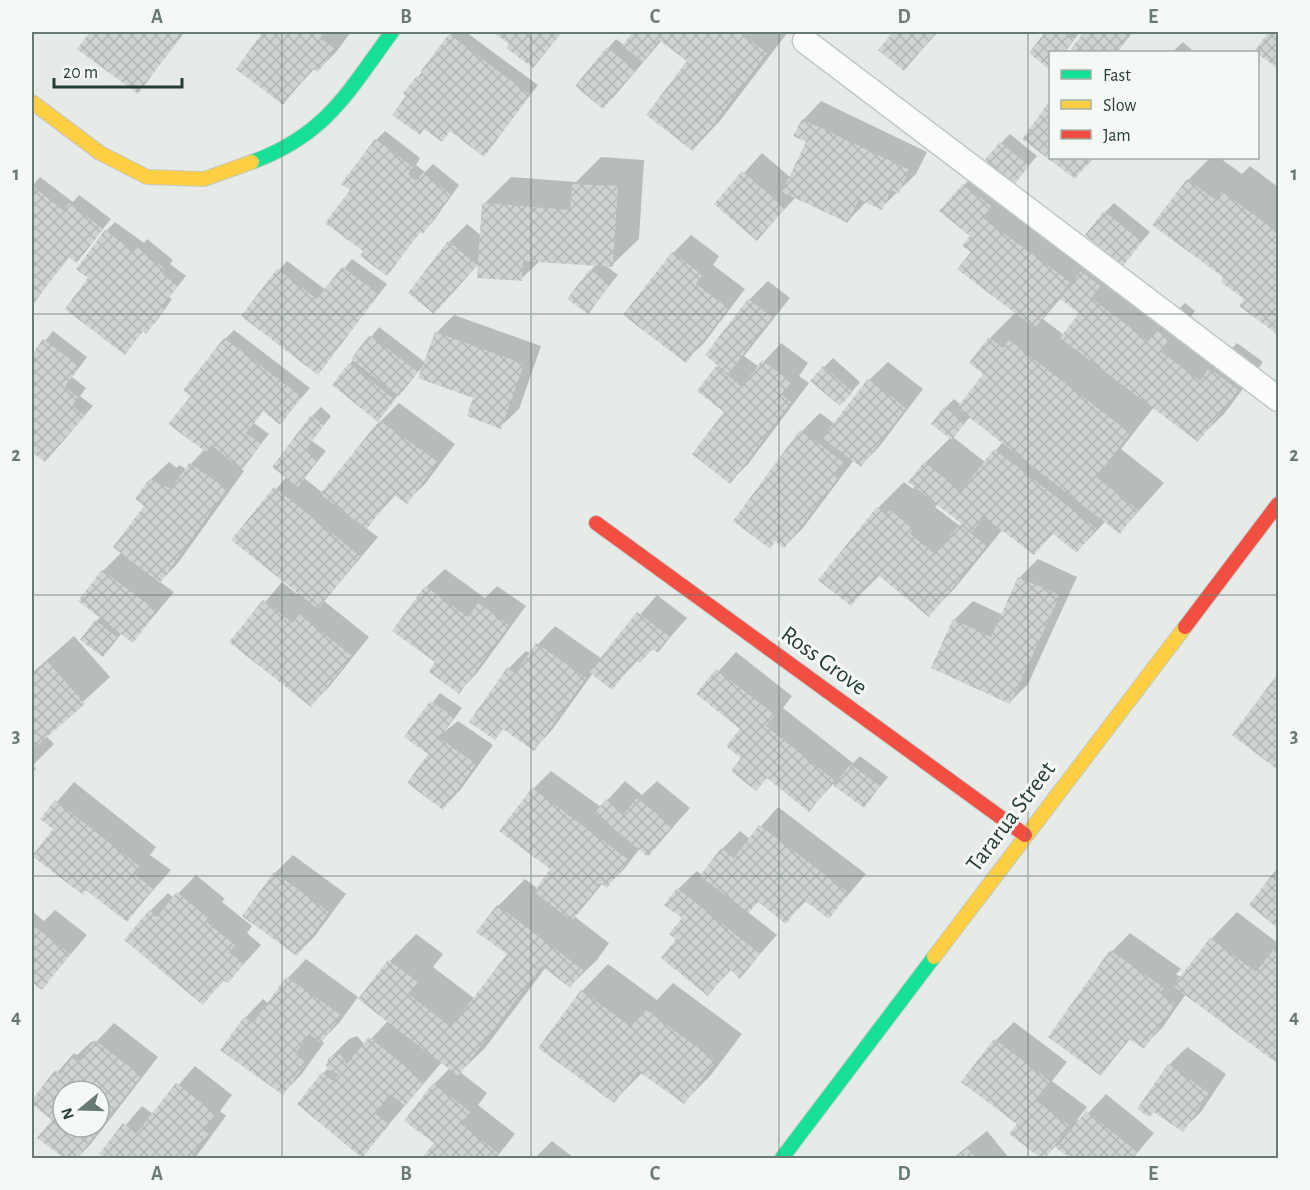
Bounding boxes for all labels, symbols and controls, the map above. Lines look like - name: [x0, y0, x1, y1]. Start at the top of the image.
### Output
- text: A: [151, 7, 163, 27]
- text: B: [400, 7, 412, 27]
- text: C: [650, 7, 661, 27]
- text: D: [897, 7, 911, 27]
- text: E: [1148, 7, 1158, 27]
- scale bar: [54, 51, 182, 89]
- legend: [1049, 51, 1259, 159]
- text: 20 m: [63, 64, 98, 82]
- text: Fast: [1103, 67, 1131, 85]
- text: Slow: [1103, 97, 1136, 115]
- text: Jam: [1103, 127, 1131, 145]
- text: 1: [12, 164, 20, 184]
- text: 1: [1290, 164, 1298, 184]
- text: 2: [11, 445, 21, 465]
- text: 2: [1289, 445, 1299, 465]
- street label: Ross Grove: [777, 622, 871, 700]
- text: 3: [12, 726, 20, 746]
- text: 3: [1290, 726, 1298, 746]
- street label: Tararua Street: [962, 757, 1060, 877]
- text: 4: [11, 1007, 21, 1027]
- text: 4: [1289, 1007, 1299, 1027]
- north arrow: [51, 1079, 111, 1139]
- text: N: [58, 1106, 77, 1121]
- text: A: [151, 1164, 163, 1184]
- text: B: [400, 1164, 412, 1184]
- text: C: [650, 1164, 661, 1184]
- text: D: [897, 1164, 911, 1184]
- text: E: [1148, 1164, 1158, 1184]

